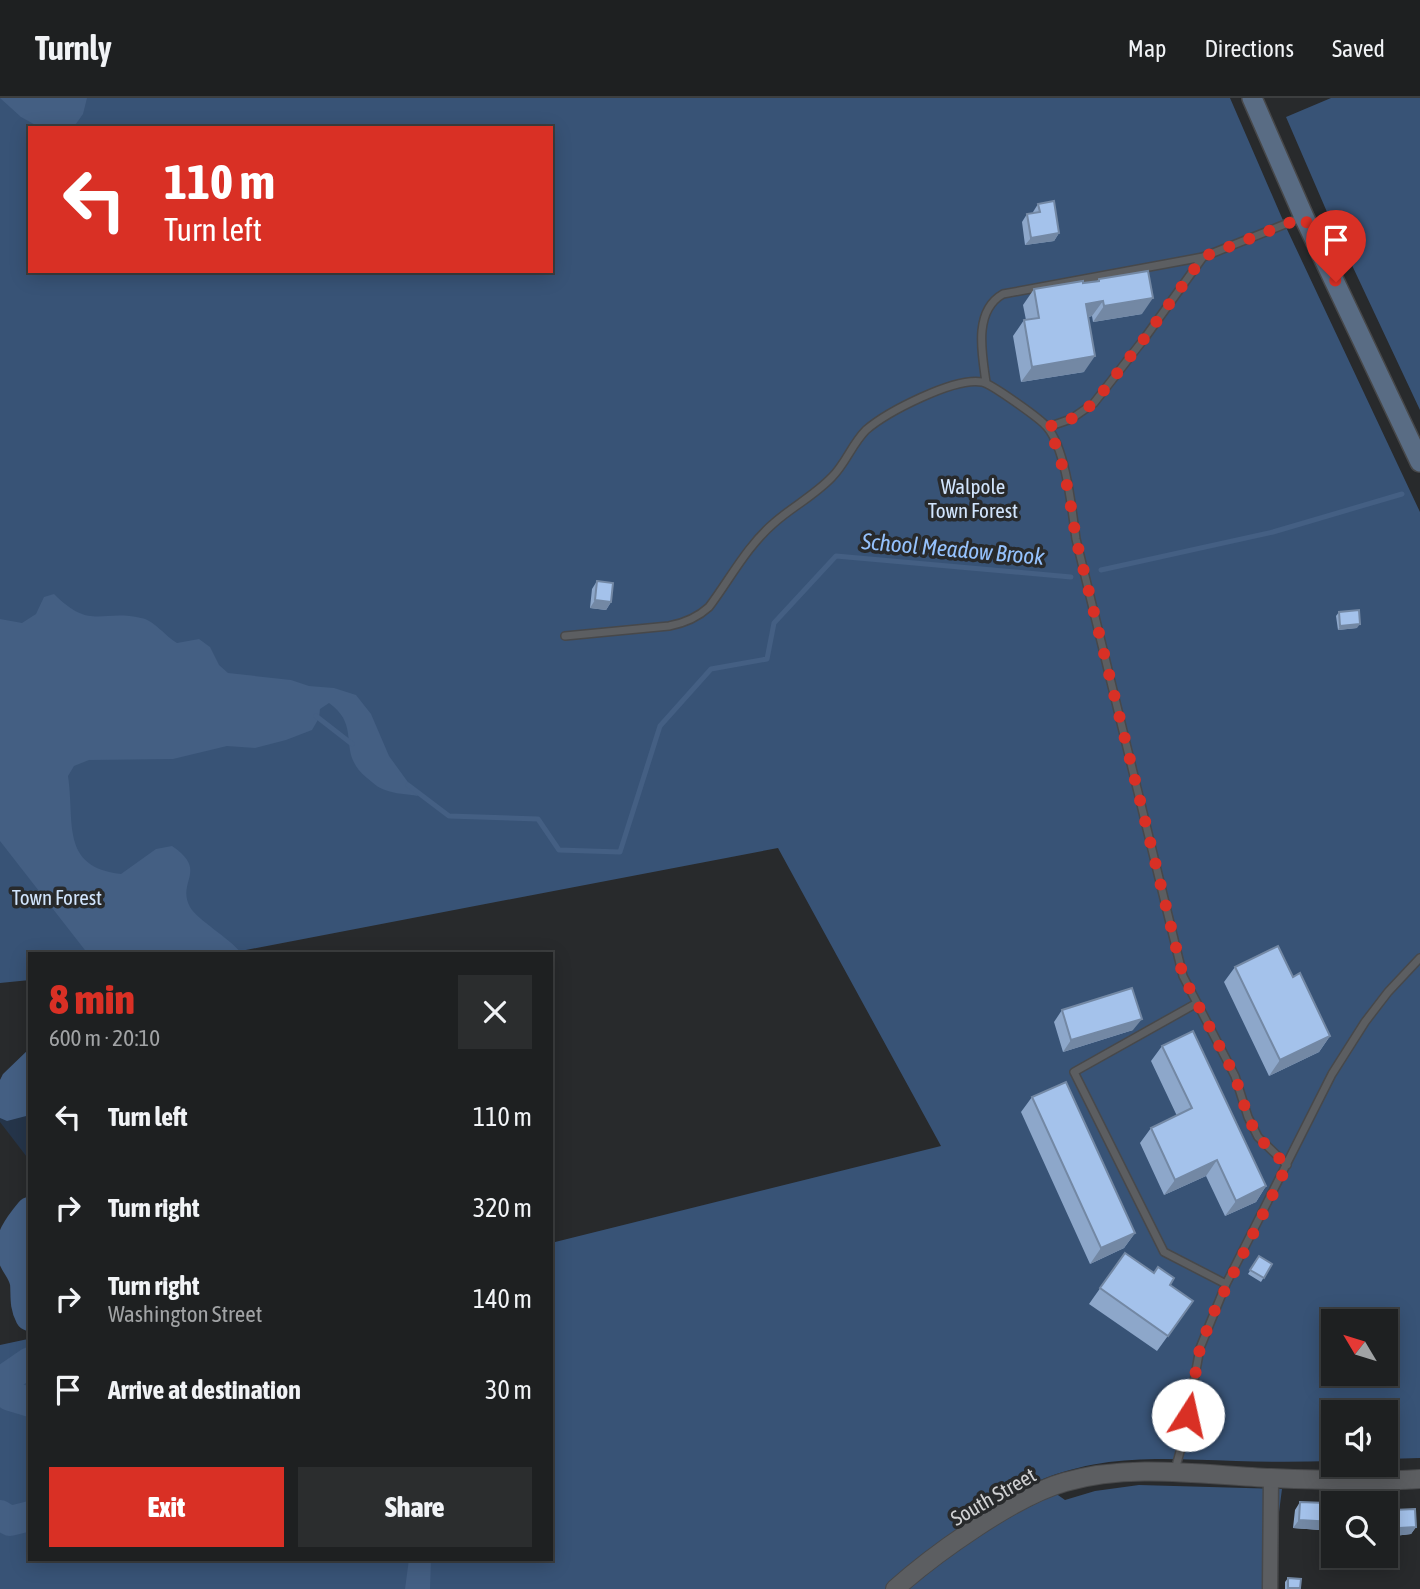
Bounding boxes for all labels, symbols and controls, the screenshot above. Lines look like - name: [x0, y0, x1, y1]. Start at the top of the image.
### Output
- text: Turnly: [35, 29, 112, 67]
- text: Map: [1128, 35, 1166, 62]
- text: Directions: [1204, 35, 1294, 62]
- text: Saved: [1332, 35, 1385, 62]
- text: 110 m: [164, 153, 275, 209]
- icon: left: [49, 154, 140, 245]
- pin: [1306, 210, 1366, 282]
- text: Turn left: [164, 211, 262, 248]
- icon: arrive: [1317, 221, 1355, 259]
- park label: Walpole Town Forest: [928, 474, 1018, 522]
- water label: School Meadow Brook: [860, 528, 1046, 570]
- park label: Town Forest: [12, 885, 102, 909]
- text: 8 min: [49, 975, 135, 1023]
- button: close: [458, 975, 532, 1049]
- text: 600 m · 20:10: [49, 1025, 160, 1051]
- icon: left: [49, 1098, 87, 1136]
- text: Turn left: [108, 1102, 188, 1132]
- text: 110 m: [473, 1102, 532, 1132]
- icon: right: [49, 1189, 87, 1227]
- text: Turn right: [108, 1193, 199, 1223]
- text: 320 m: [473, 1193, 532, 1223]
- text: Turn right: [108, 1271, 199, 1301]
- icon: right: [49, 1280, 87, 1318]
- text: 140 m: [473, 1284, 532, 1314]
- text: Washington Street: [108, 1301, 262, 1327]
- north arrow: [1321, 1309, 1398, 1386]
- map controls: [1321, 1309, 1398, 1568]
- icon: arrive: [49, 1371, 87, 1409]
- text: Arrive at destination: [108, 1375, 301, 1405]
- text: 30 m: [485, 1375, 532, 1405]
- position arrow: [1151, 1378, 1225, 1452]
- button: sound: [1321, 1400, 1398, 1477]
- street label: South Street: [946, 1462, 1040, 1530]
- button: Exit: [49, 1467, 284, 1547]
- button: Share: [298, 1467, 532, 1547]
- button: search: [1321, 1491, 1398, 1568]

